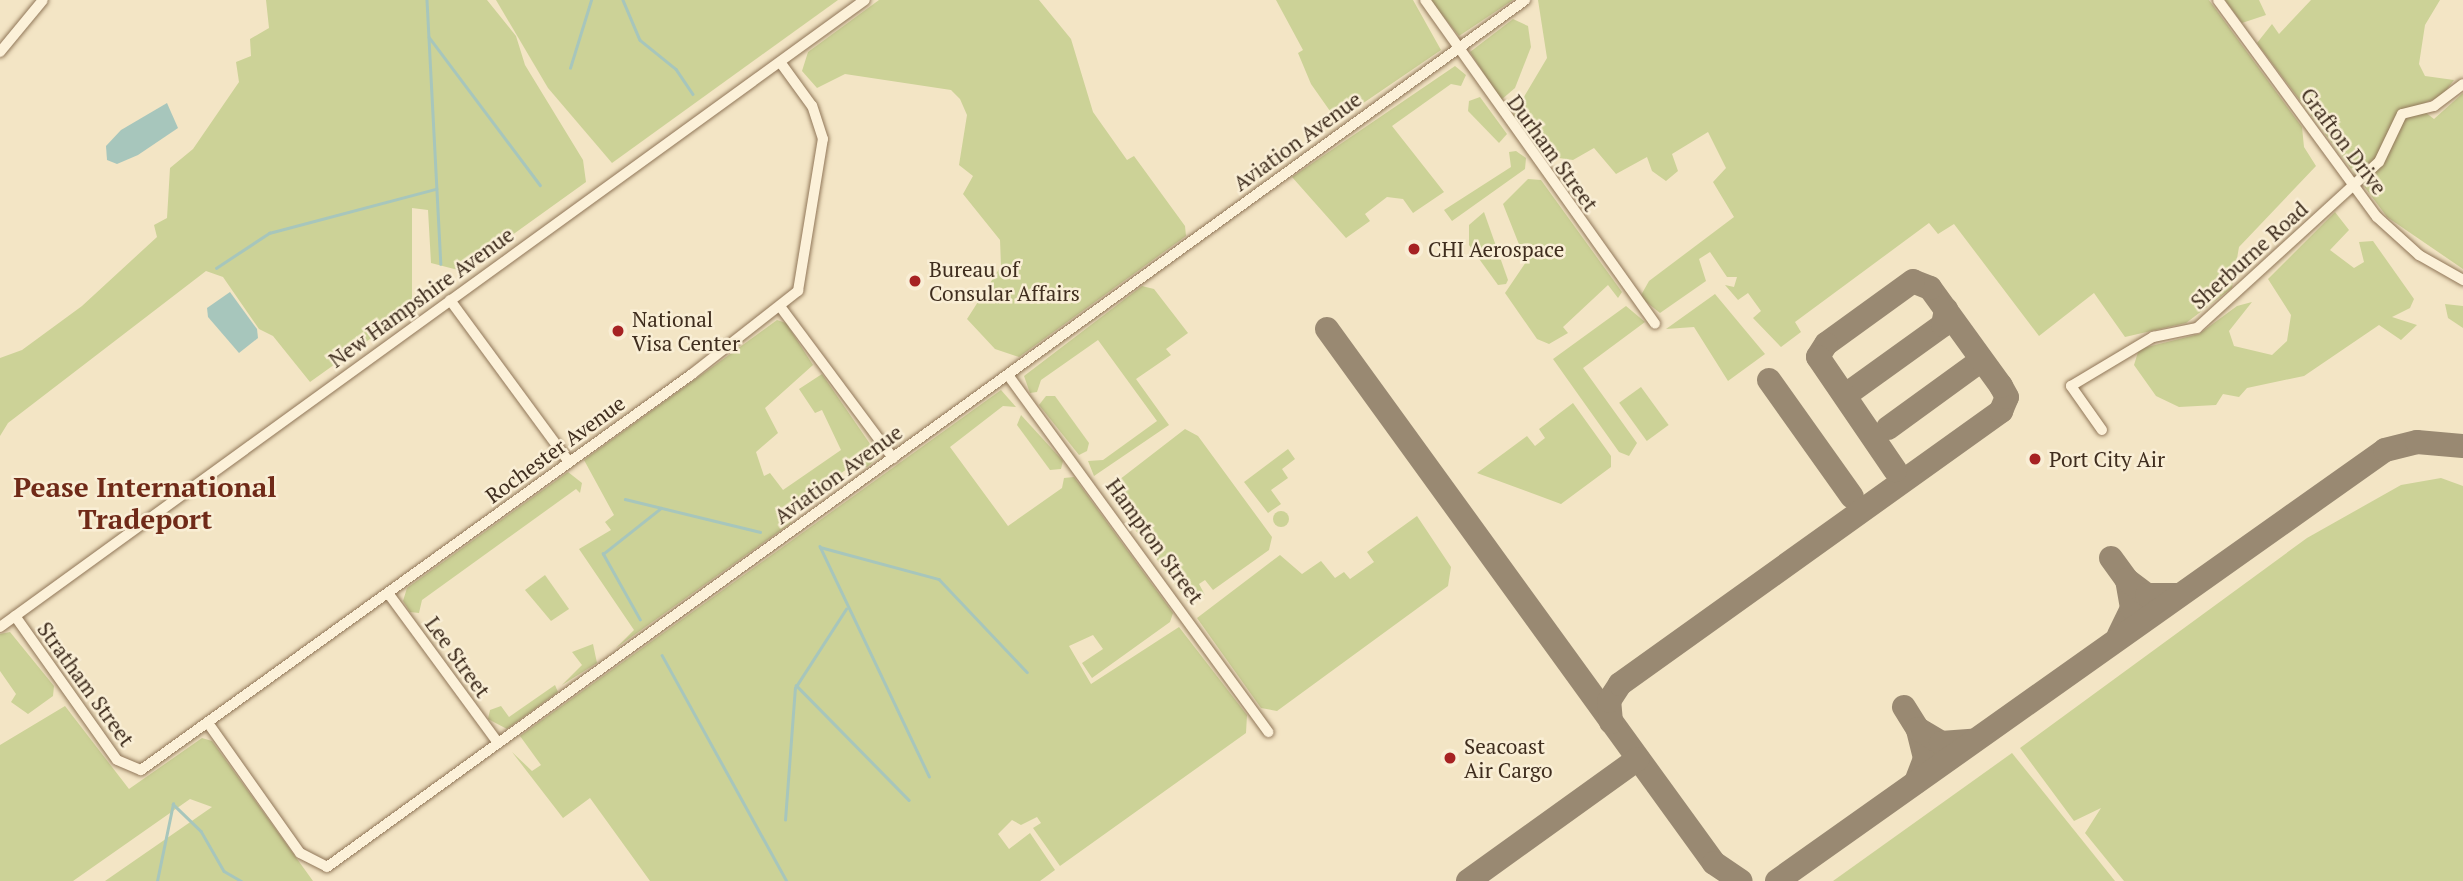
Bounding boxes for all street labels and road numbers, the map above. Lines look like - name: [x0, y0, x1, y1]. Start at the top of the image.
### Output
- street label: Grafton Drive: [2296, 83, 2392, 199]
- street label: Aviation Avenue: [1228, 86, 1366, 196]
- street label: Durham Street: [1502, 90, 1604, 216]
- street label: Sherburne Road: [2185, 196, 2313, 314]
- street label: New Hampshire Avenue: [324, 221, 518, 373]
- street label: Rochester Avenue: [480, 390, 630, 508]
- street label: Aviation Avenue: [769, 419, 907, 529]
- street label: Hampton Street: [1101, 473, 1209, 609]
- street label: Lee Street: [420, 612, 496, 702]
- street label: Stratham Street: [32, 617, 140, 751]

